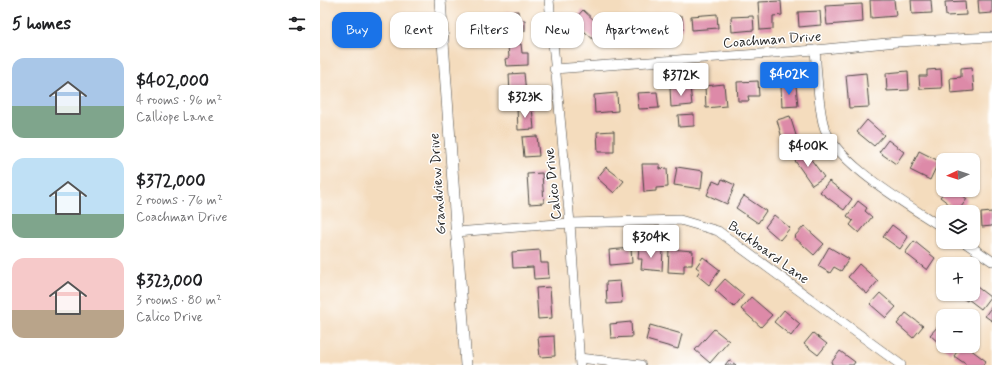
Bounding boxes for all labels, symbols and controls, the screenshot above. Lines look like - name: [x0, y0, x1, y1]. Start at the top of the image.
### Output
- chip: Buy: [332, 12, 382, 48]
- chip: Rent: [390, 12, 448, 48]
- chip: Filters: [456, 12, 523, 48]
- chip: New: [531, 12, 584, 48]
- chip: Apartment: [592, 12, 683, 48]
- text: 5 homes: [12, 13, 71, 35]
- icon: filters: [286, 13, 308, 35]
- street label: Coachman Drive: [722, 28, 822, 52]
- pin: $402K: [761, 62, 817, 96]
- pin: $372K: [653, 63, 709, 97]
- text: $402K: [769, 66, 809, 83]
- text: $372K: [663, 67, 700, 84]
- text: $402,000: [136, 70, 209, 92]
- icon: home: [44, 74, 92, 122]
- pin: $323K: [497, 85, 553, 119]
- text: $323K: [508, 89, 542, 106]
- text: 4 rooms · 96 m²: [136, 92, 222, 109]
- text: Calliope Lane: [136, 109, 214, 126]
- street label: Grandview Drive: [425, 132, 451, 235]
- pin: $400K: [780, 134, 836, 168]
- text: $400K: [788, 138, 828, 155]
- street label: Calico Drive: [540, 147, 566, 221]
- north arrow: [936, 153, 980, 197]
- map controls: [936, 153, 980, 353]
- text: $372,000: [136, 170, 206, 192]
- icon: home: [44, 174, 92, 222]
- text: 2 rooms · 76 m²: [136, 192, 223, 209]
- button: layers: [936, 205, 980, 249]
- text: Coachman Drive: [136, 209, 227, 226]
- street label: Buckboard Lane: [724, 217, 813, 288]
- pin: $304K: [623, 225, 679, 259]
- text: $304K: [632, 229, 670, 246]
- button: +: [936, 257, 980, 301]
- text: $323,000: [136, 270, 203, 292]
- icon: home: [44, 274, 92, 322]
- text: 3 rooms · 80 m²: [136, 292, 222, 309]
- text: Calico Drive: [136, 309, 203, 326]
- button: −: [936, 309, 980, 353]

